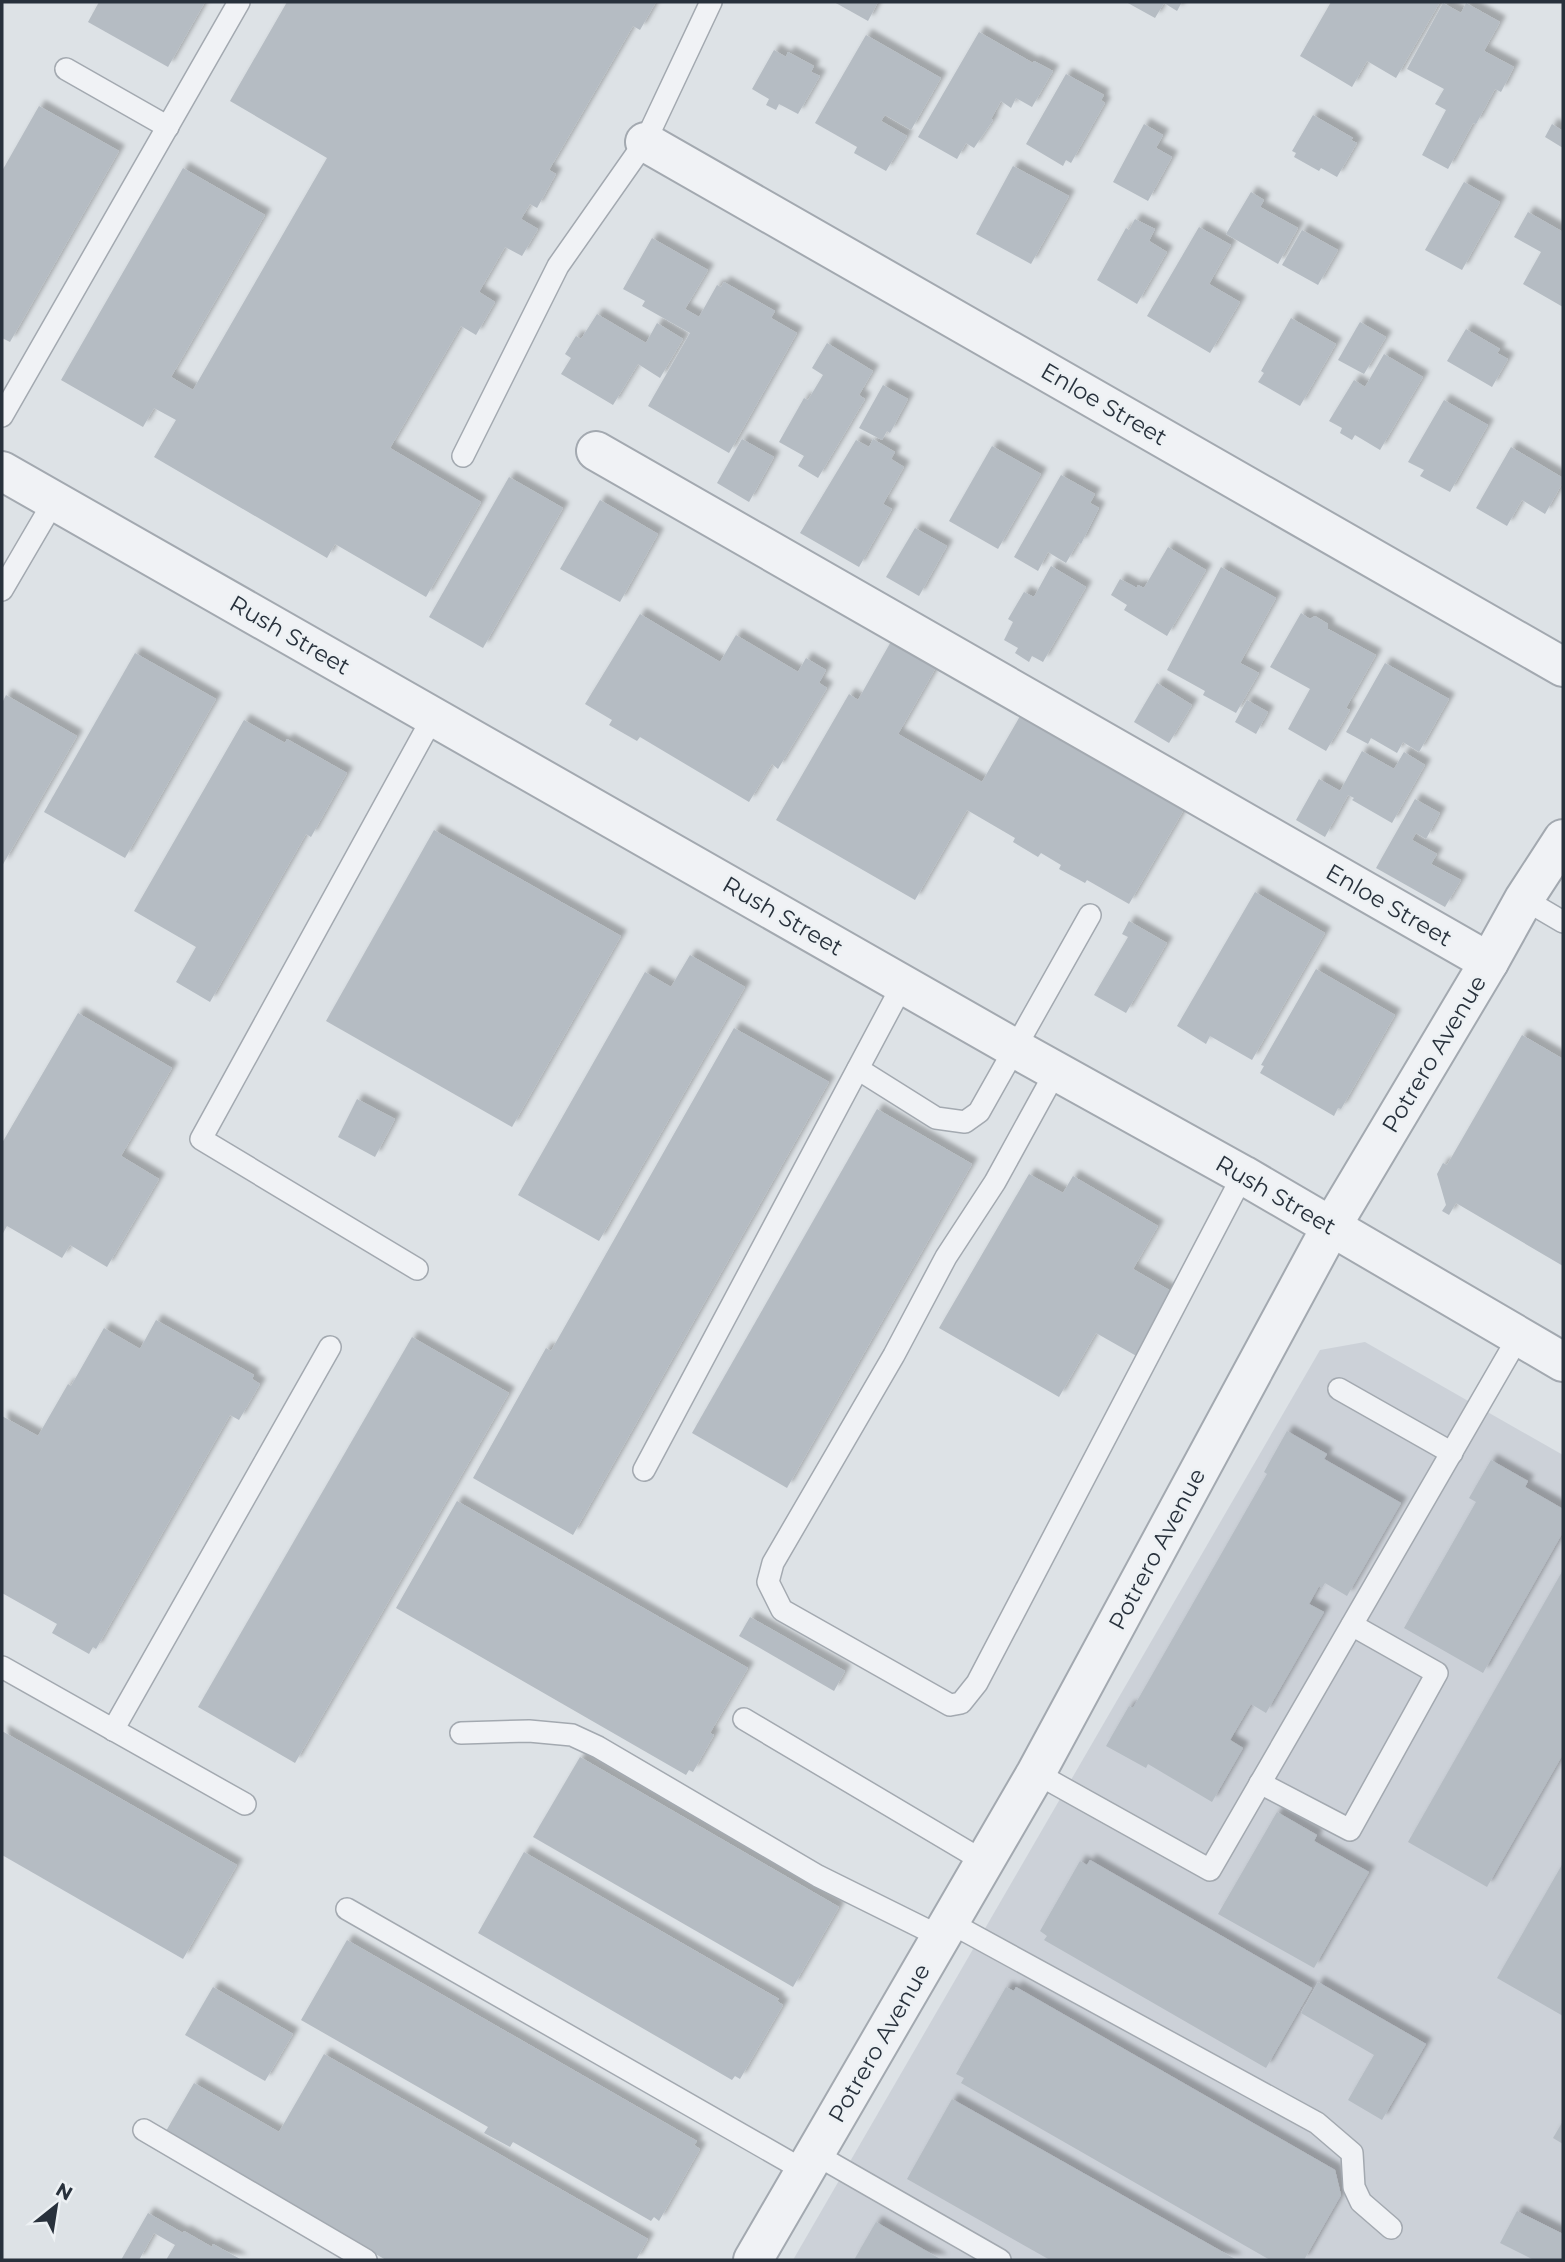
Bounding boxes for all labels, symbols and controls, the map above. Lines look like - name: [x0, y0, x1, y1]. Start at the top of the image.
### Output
- street label: Enloe Street: [1036, 357, 1172, 451]
- street label: Rush Street: [225, 589, 355, 681]
- street label: Enloe Street: [1321, 858, 1457, 952]
- street label: Rush Street: [718, 870, 848, 962]
- street label: Potrero Avenue: [1376, 970, 1492, 1138]
- street label: Rush Street: [1211, 1149, 1341, 1241]
- street label: Potrero Avenue: [1103, 1463, 1211, 1635]
- street label: Potrero Avenue: [822, 1958, 936, 2128]
- north arrow: [21, 2171, 91, 2241]
- text: N: [52, 2178, 77, 2206]

